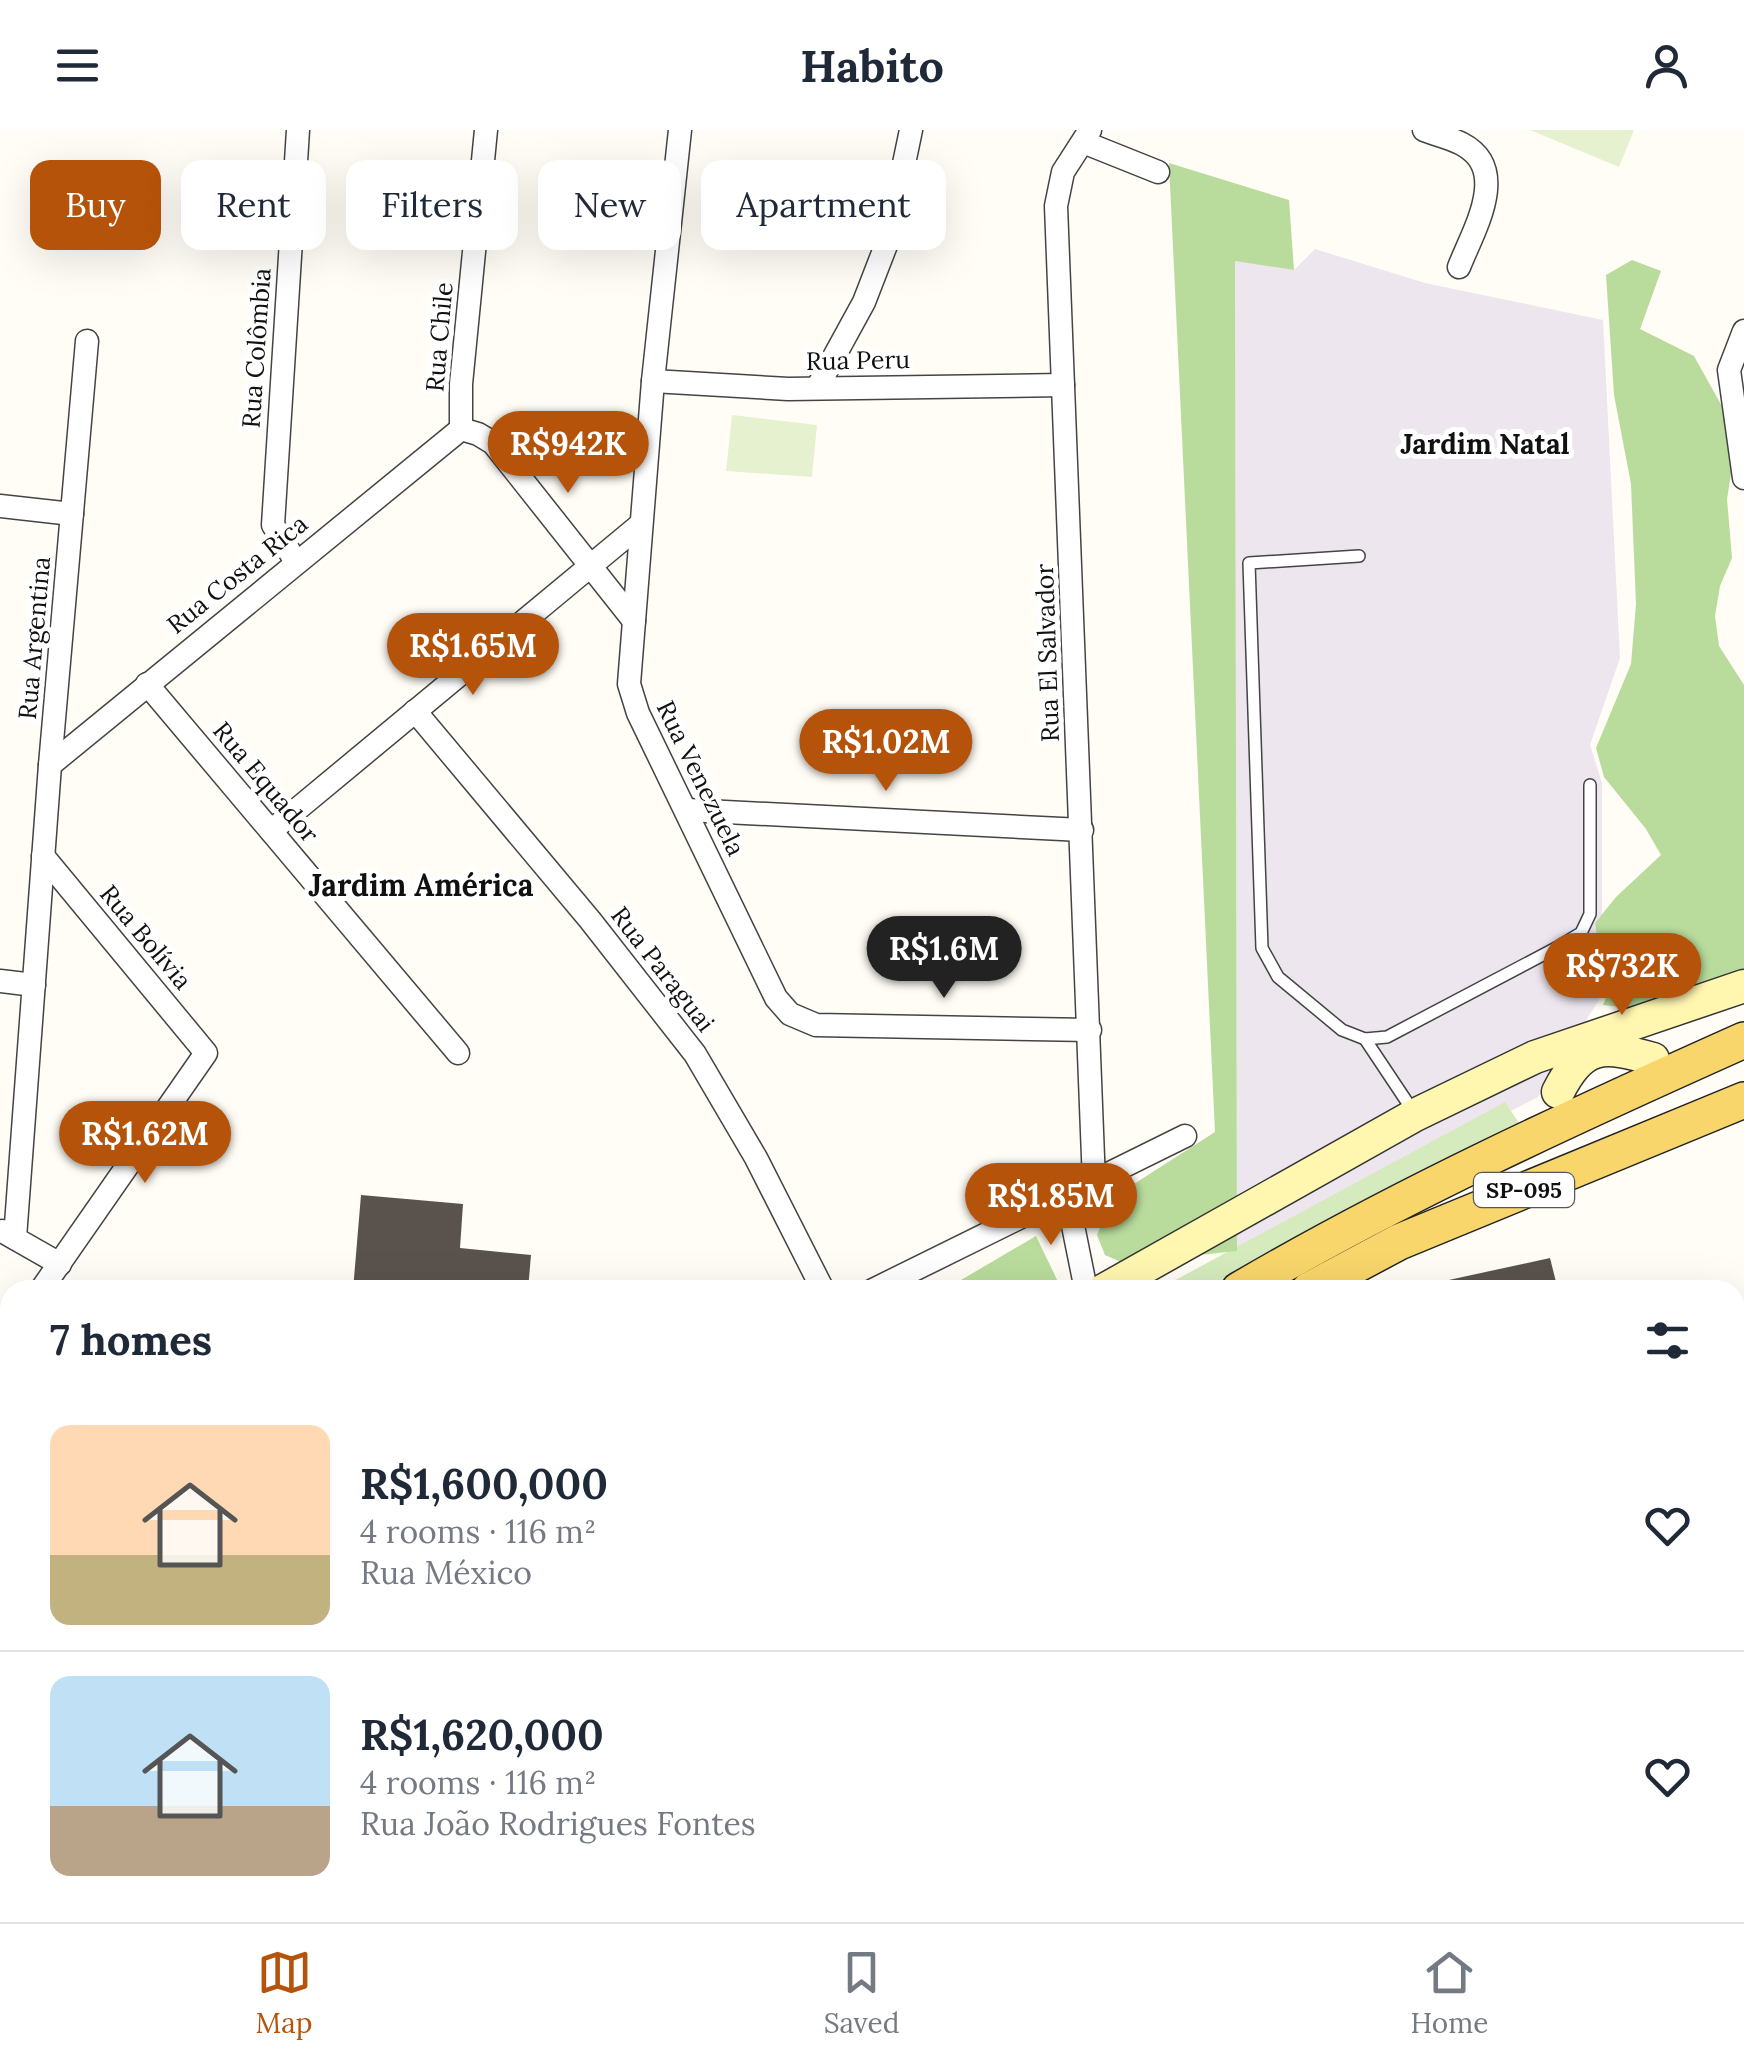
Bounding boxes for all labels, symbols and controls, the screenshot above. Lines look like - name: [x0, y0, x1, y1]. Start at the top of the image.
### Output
- text: Habito: [800, 37, 944, 94]
- icon: menu: [50, 38, 105, 93]
- icon: person: [1639, 38, 1694, 93]
- chip: Buy: [30, 160, 161, 250]
- chip: Rent: [181, 160, 326, 250]
- chip: Filters: [346, 160, 518, 250]
- chip: New: [538, 160, 681, 250]
- chip: Apartment: [701, 160, 946, 250]
- street label: Rua Colômbia: [234, 267, 278, 429]
- street label: Rua Chile: [418, 281, 460, 393]
- street label: Rua Peru: [806, 343, 910, 377]
- pin: R$942K: [487, 411, 649, 496]
- text: R$942K: [510, 423, 626, 464]
- district label: Jardim Natal: [1400, 426, 1570, 462]
- street label: Rua Costa Rica: [160, 507, 314, 640]
- street label: Rua Argentina: [11, 555, 57, 721]
- street label: Rua El Salvador: [1028, 563, 1066, 743]
- pin: R$1.65M: [381, 613, 565, 698]
- text: R$1.65M: [409, 625, 537, 666]
- street label: Rua Venezuela: [650, 695, 752, 861]
- pin: R$1.02M: [794, 709, 978, 794]
- street label: Rua Equador: [206, 715, 326, 849]
- text: R$1.02M: [821, 721, 951, 762]
- district label: Jardim América: [309, 866, 534, 904]
- street label: Rua Bolívia: [93, 878, 199, 996]
- street label: Rua Paraguai: [604, 900, 722, 1038]
- pin: R$1.6M: [863, 916, 1025, 1001]
- text: R$1.6M: [889, 928, 999, 969]
- pin: R$732K: [1541, 933, 1703, 1018]
- text: R$732K: [1565, 945, 1679, 986]
- pin: R$1.62M: [53, 1101, 237, 1186]
- text: R$1.62M: [81, 1113, 209, 1154]
- pin: R$1.85M: [959, 1163, 1143, 1248]
- road number: SP-095: [1474, 1173, 1574, 1207]
- text: R$1.85M: [987, 1175, 1115, 1216]
- text: 7 homes: [50, 1313, 212, 1367]
- icon: filters: [1640, 1313, 1695, 1368]
- text: R$1,600,000: [360, 1457, 608, 1511]
- icon: home: [130, 1465, 250, 1585]
- icon: heart: [1640, 1498, 1695, 1553]
- text: 4 rooms · 116 m²: [360, 1511, 596, 1552]
- text: Rua México: [360, 1552, 532, 1593]
- text: R$1,620,000: [360, 1708, 604, 1762]
- icon: home: [130, 1716, 250, 1836]
- icon: heart: [1640, 1749, 1695, 1804]
- text: 4 rooms · 116 m²: [360, 1762, 596, 1803]
- text: Rua João Rodrigues Fontes: [360, 1803, 756, 1844]
- tab: Map: [256, 1945, 312, 2041]
- tab: Saved: [824, 1945, 899, 2041]
- tab: Home: [1411, 1945, 1488, 2041]

